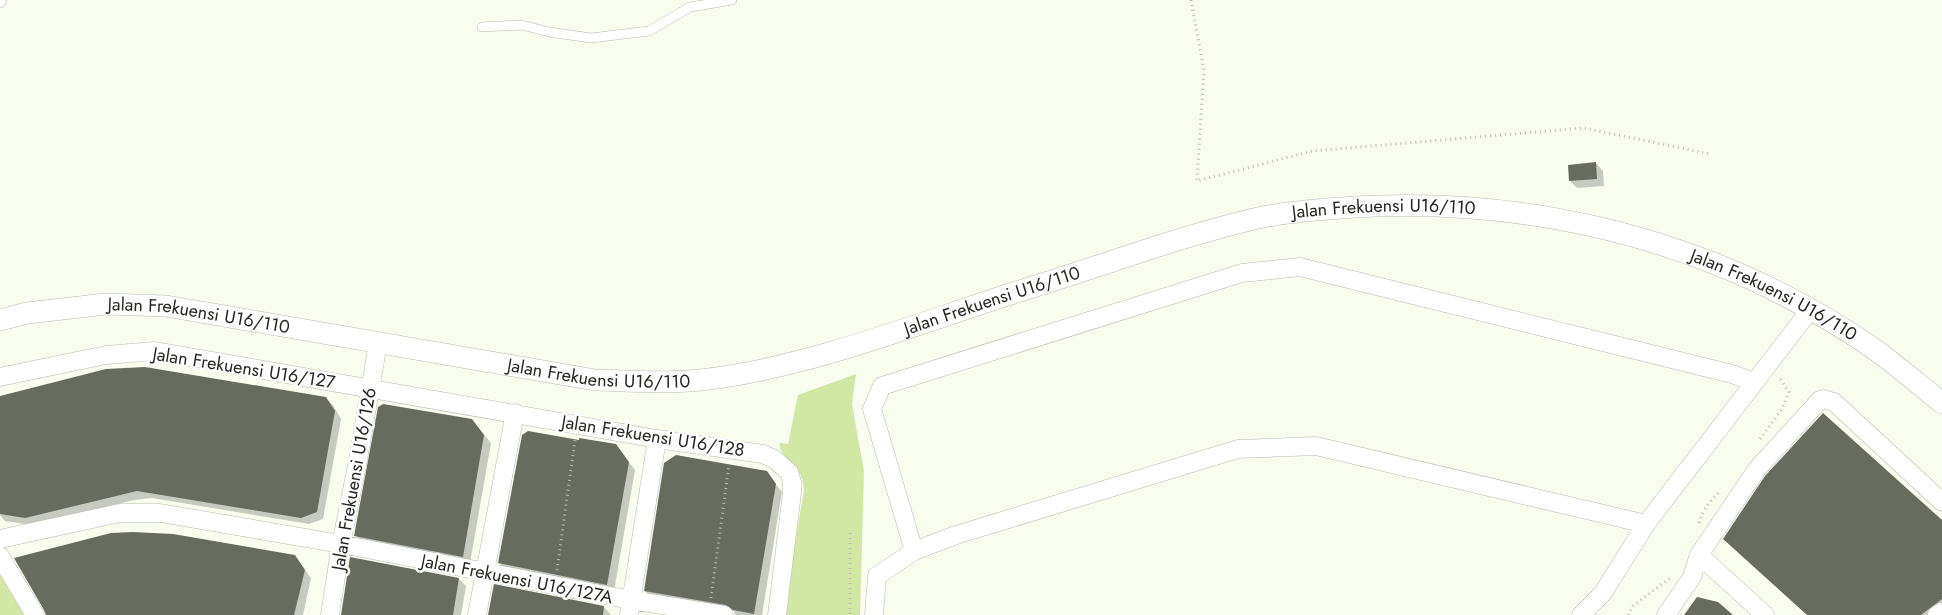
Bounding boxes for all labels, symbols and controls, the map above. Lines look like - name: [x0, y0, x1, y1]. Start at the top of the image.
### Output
- street label: Jalan Frekuensi U16/110: [1288, 192, 1477, 226]
- street label: Jalan Frekuensi U16/110: [1685, 242, 1863, 347]
- street label: Jalan Frekuensi U16/110: [899, 260, 1084, 342]
- street label: Jalan Frekuensi U16/110: [105, 291, 292, 340]
- street label: Jalan Frekuensi U16/127: [149, 340, 338, 395]
- street label: Jalan Frekuensi U16/110: [503, 352, 691, 395]
- street label: Jalan Frekuensi U16/126: [325, 385, 383, 575]
- street label: Jalan Frekuensi U16/128: [558, 408, 746, 463]
- street label: Jalan Frekuensi U16/127A: [417, 547, 615, 610]

